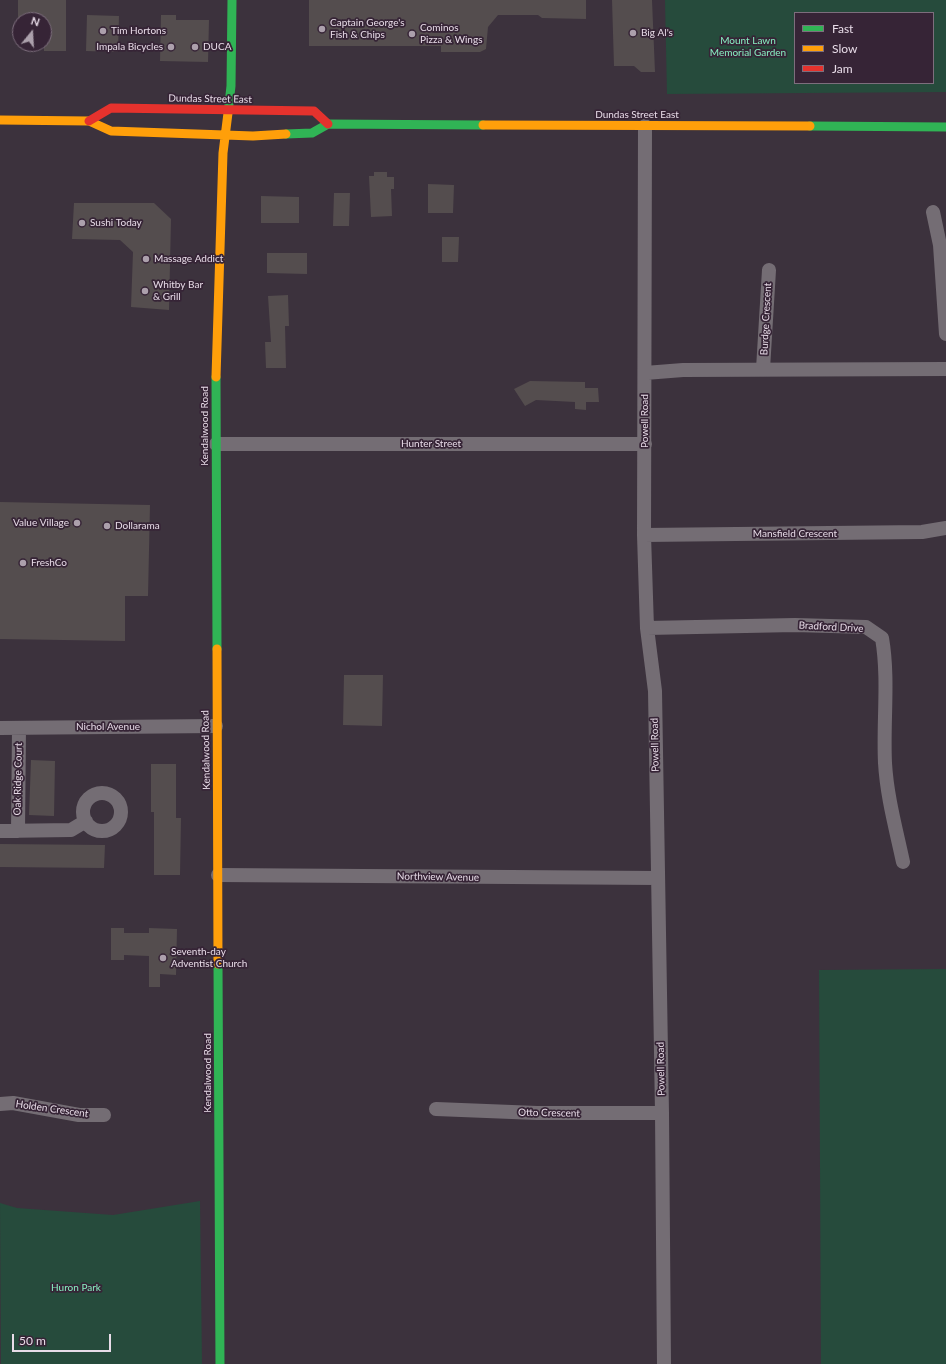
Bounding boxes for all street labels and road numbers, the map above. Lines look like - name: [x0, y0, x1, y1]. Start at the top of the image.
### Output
- street label: Dundas Street East: [168, 92, 252, 106]
- street label: Dundas Street East: [595, 109, 679, 121]
- street label: Burdge Crescent: [758, 282, 774, 356]
- street label: Kendalwood Road: [199, 386, 211, 466]
- street label: Powell Road: [639, 394, 651, 448]
- street label: Hunter Street: [401, 438, 461, 450]
- street label: Mansfield Crescent: [753, 528, 837, 540]
- street label: Bradford Drive: [798, 619, 864, 635]
- street label: Kendalwood Road: [199, 710, 213, 790]
- street label: Powell Road: [649, 718, 661, 772]
- street label: Nichol Avenue: [76, 721, 140, 733]
- street label: Oak Ridge Court: [11, 743, 25, 815]
- street label: Northview Avenue: [397, 870, 479, 884]
- street label: Kendalwood Road: [202, 1033, 214, 1113]
- street label: Powell Road: [655, 1042, 667, 1096]
- street label: Holden Crescent: [15, 1098, 89, 1120]
- street label: Otto Crescent: [518, 1106, 580, 1120]

